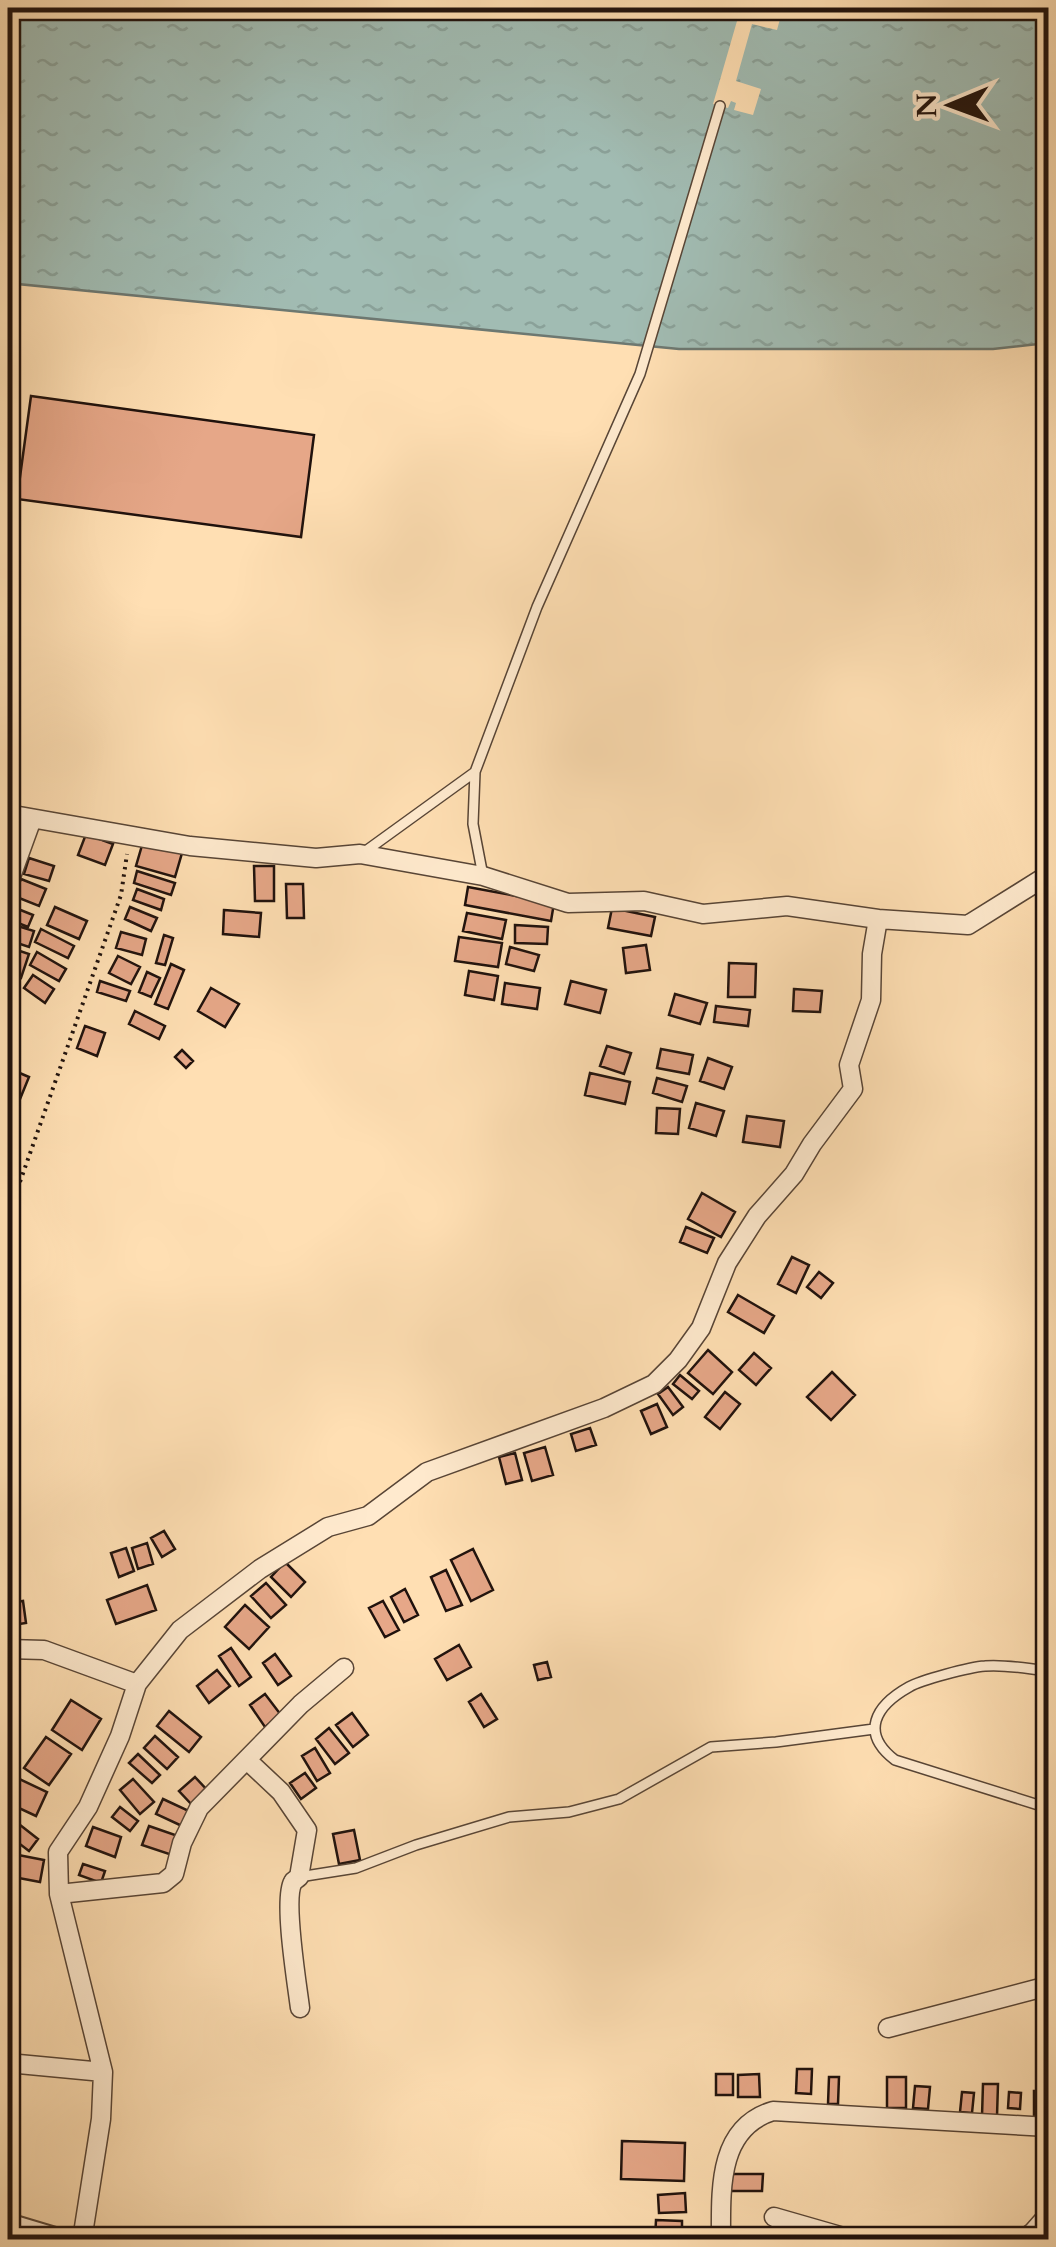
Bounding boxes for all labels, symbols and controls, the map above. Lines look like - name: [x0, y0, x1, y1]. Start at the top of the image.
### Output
- north arrow: [901, 55, 1001, 155]
- text: N: [908, 93, 946, 118]

